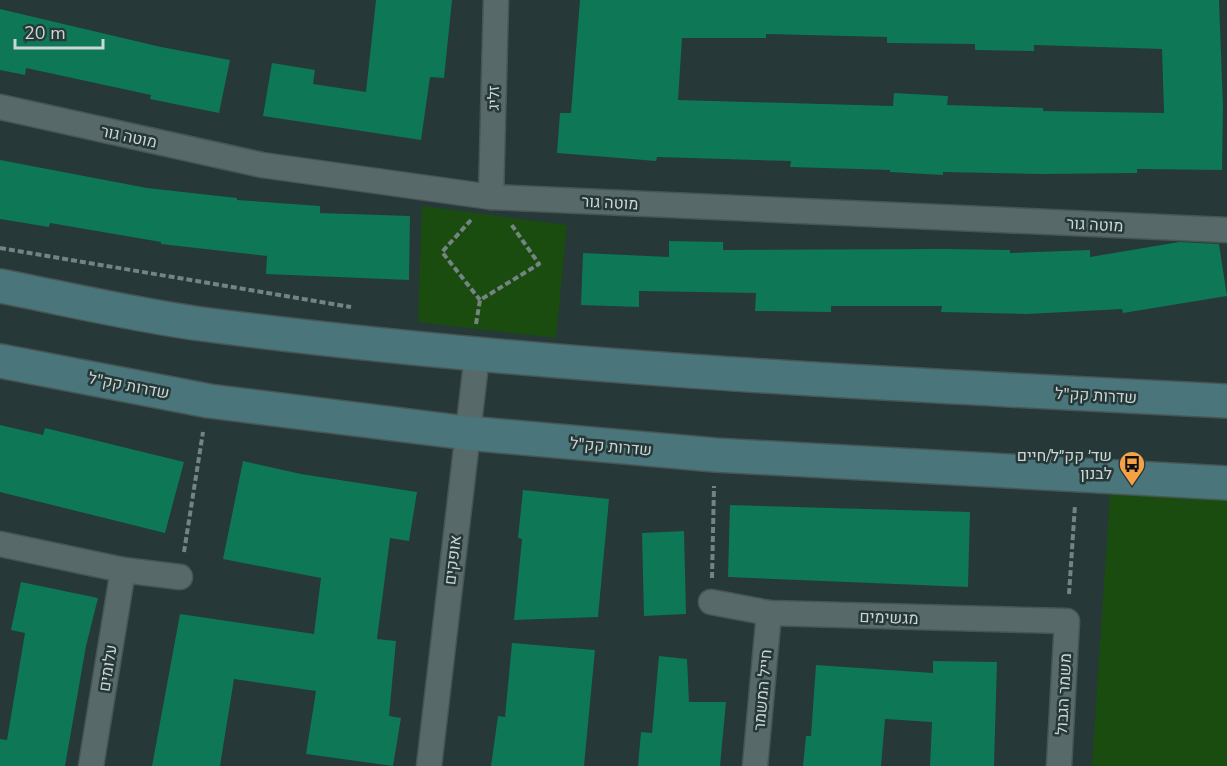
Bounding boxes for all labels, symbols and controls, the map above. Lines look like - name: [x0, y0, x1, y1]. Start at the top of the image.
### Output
- scale bar: [15, 12, 104, 50]
- text: 20 m: [24, 21, 66, 45]
- street label: זליג: [483, 85, 505, 111]
- street label: מוטה גור: [99, 120, 159, 154]
- street label: מוטה גור: [581, 191, 639, 215]
- street label: מוטה גור: [1066, 213, 1124, 237]
- street label: שדרות קק"ל: [86, 367, 171, 405]
- street label: שדרות קק"ל: [1054, 383, 1138, 409]
- street label: שדרות קק"ל: [569, 432, 653, 462]
- place label: שד׳ קק״ל/חיים לבנון: [1017, 445, 1112, 485]
- bus stop icon: שד׳ קק״ל/חיים לבנון: [1117, 449, 1147, 487]
- street label: אופקים: [439, 534, 467, 586]
- street label: מגשימים: [859, 606, 919, 630]
- street label: עלומים: [93, 643, 123, 693]
- street label: חייל המשמר: [748, 648, 778, 732]
- street label: משמר הגבול: [1051, 653, 1077, 736]

